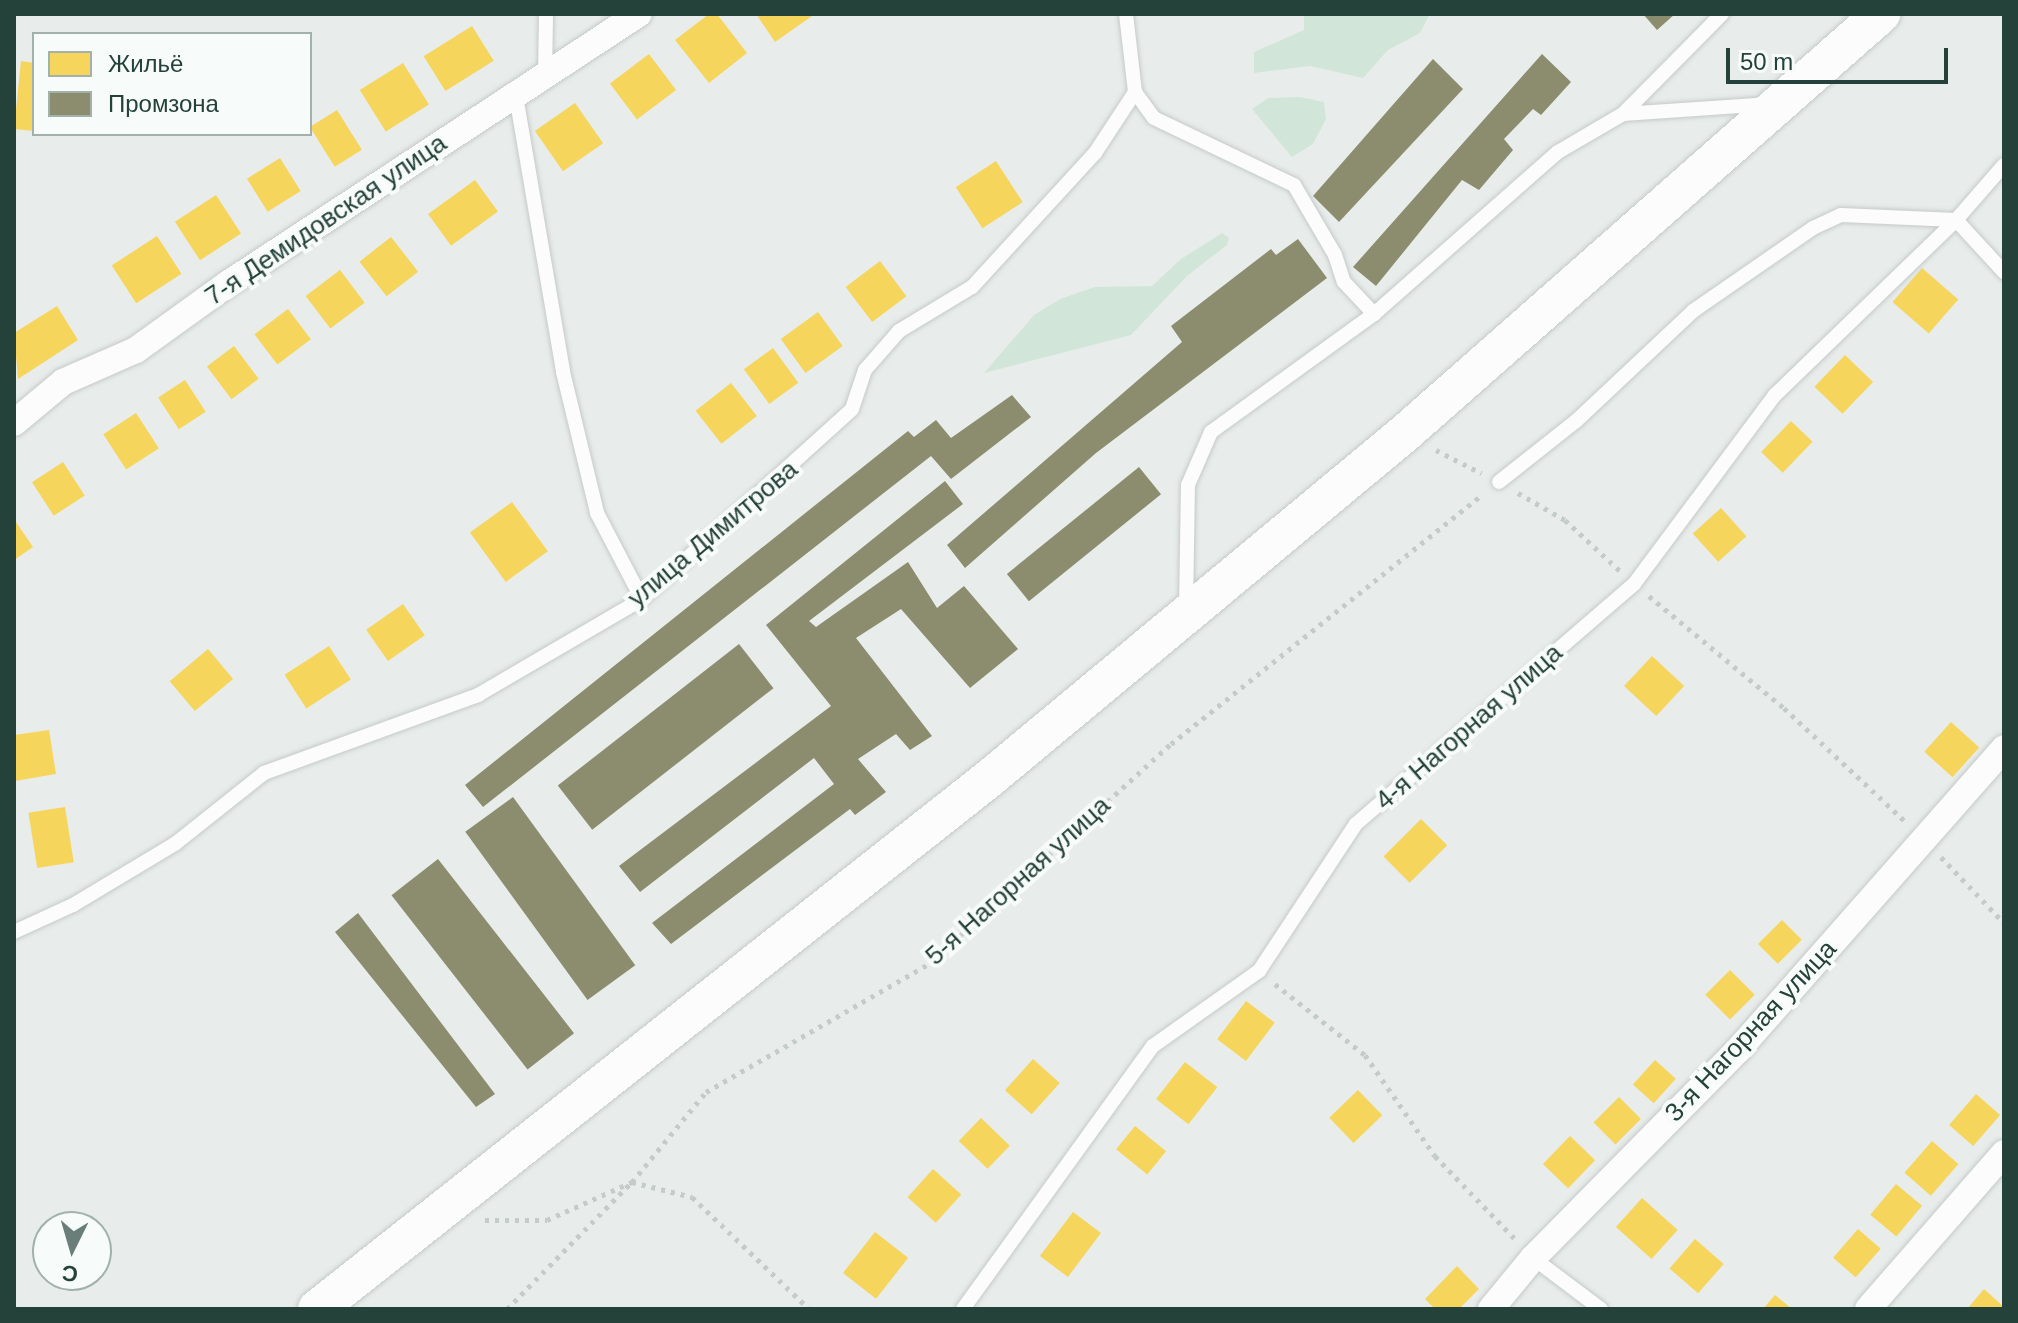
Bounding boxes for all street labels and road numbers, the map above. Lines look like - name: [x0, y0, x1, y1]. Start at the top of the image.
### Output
- street label: 7-я Демидовская улица: [199, 128, 453, 312]
- street label: улица Димитрова: [622, 454, 804, 614]
- street label: 4-я Нагорная улица: [1369, 637, 1569, 817]
- street label: 5-я Нагорная улица: [919, 790, 1117, 972]
- street label: 3-я Нагорная улица: [1659, 934, 1843, 1128]

